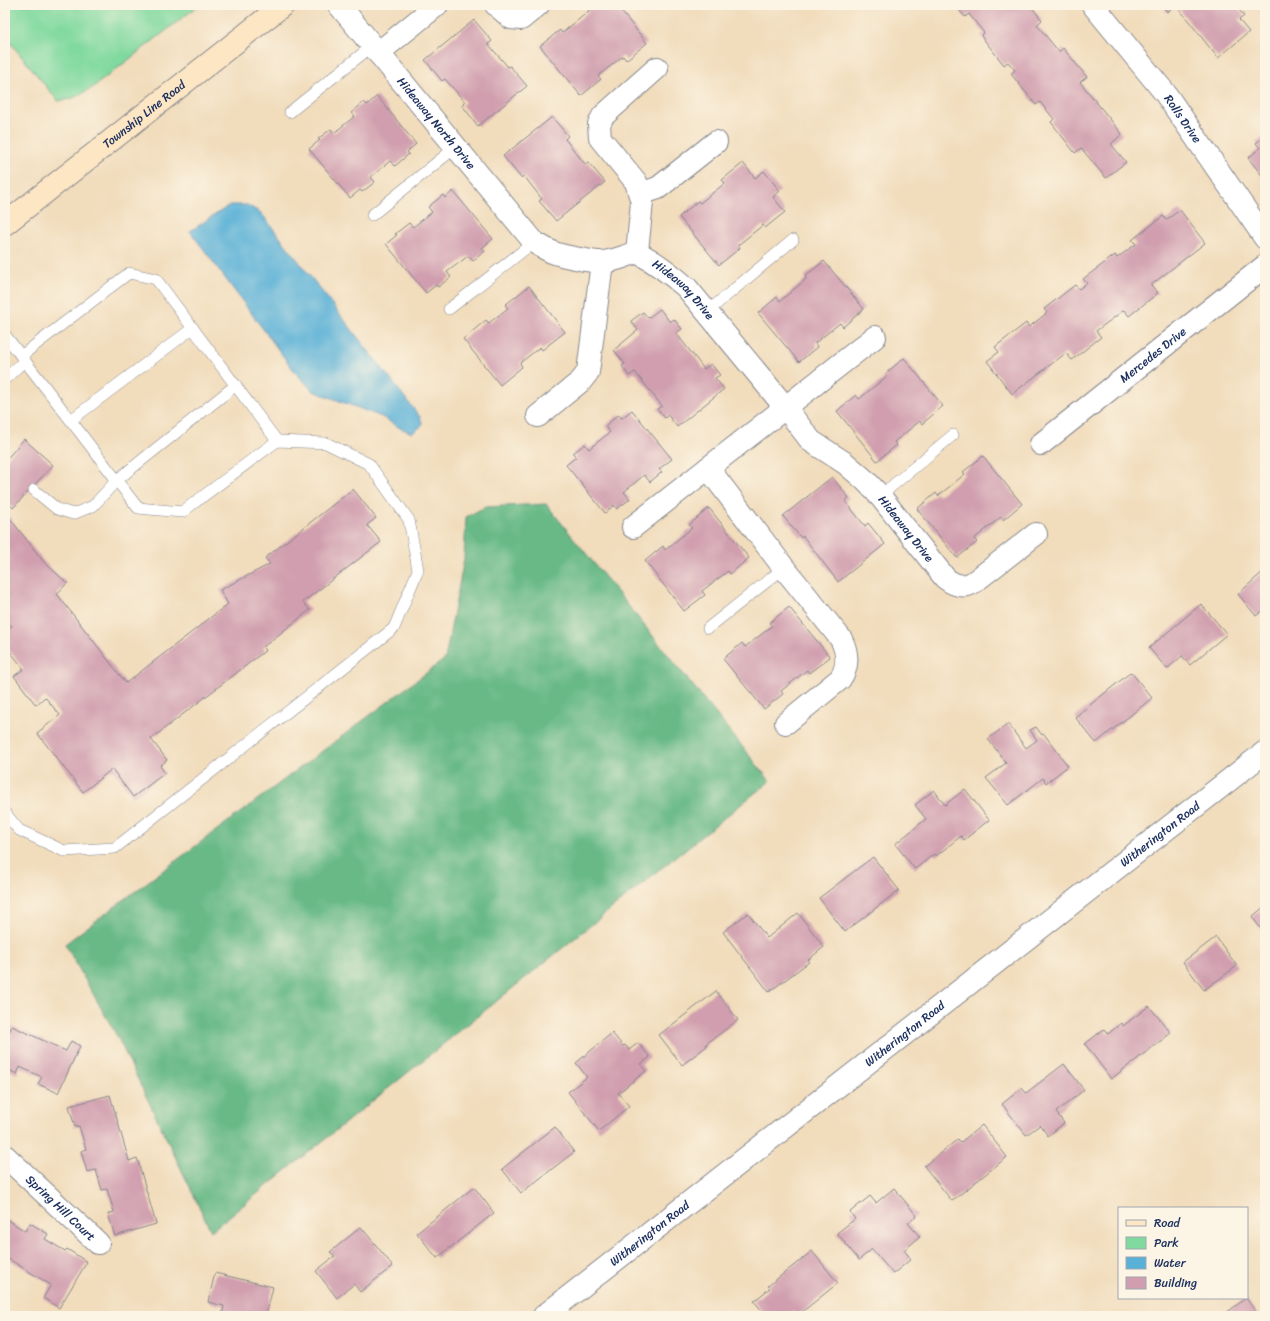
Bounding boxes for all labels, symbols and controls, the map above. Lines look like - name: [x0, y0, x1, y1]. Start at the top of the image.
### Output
- street label: Hideaway North Drive: [391, 72, 481, 175]
- street label: Township Line Road: [98, 74, 192, 154]
- street label: Rolls Drive: [1158, 90, 1208, 148]
- street label: Hideaway Drive: [648, 253, 720, 325]
- street label: Mercedes Drive: [1114, 321, 1192, 389]
- street label: Hideaway Drive: [872, 490, 940, 567]
- street label: Witherington Road: [1115, 795, 1206, 873]
- street label: Witherington Road: [860, 995, 950, 1072]
- street label: Spring Hill Court: [20, 1169, 101, 1247]
- street label: Witherington Road: [604, 1194, 695, 1272]
- legend: [1118, 1207, 1248, 1299]
- text: Road: [1154, 1212, 1181, 1234]
- text: Park: [1154, 1232, 1179, 1254]
- text: Water: [1154, 1252, 1187, 1274]
- text: Building: [1154, 1272, 1197, 1294]

